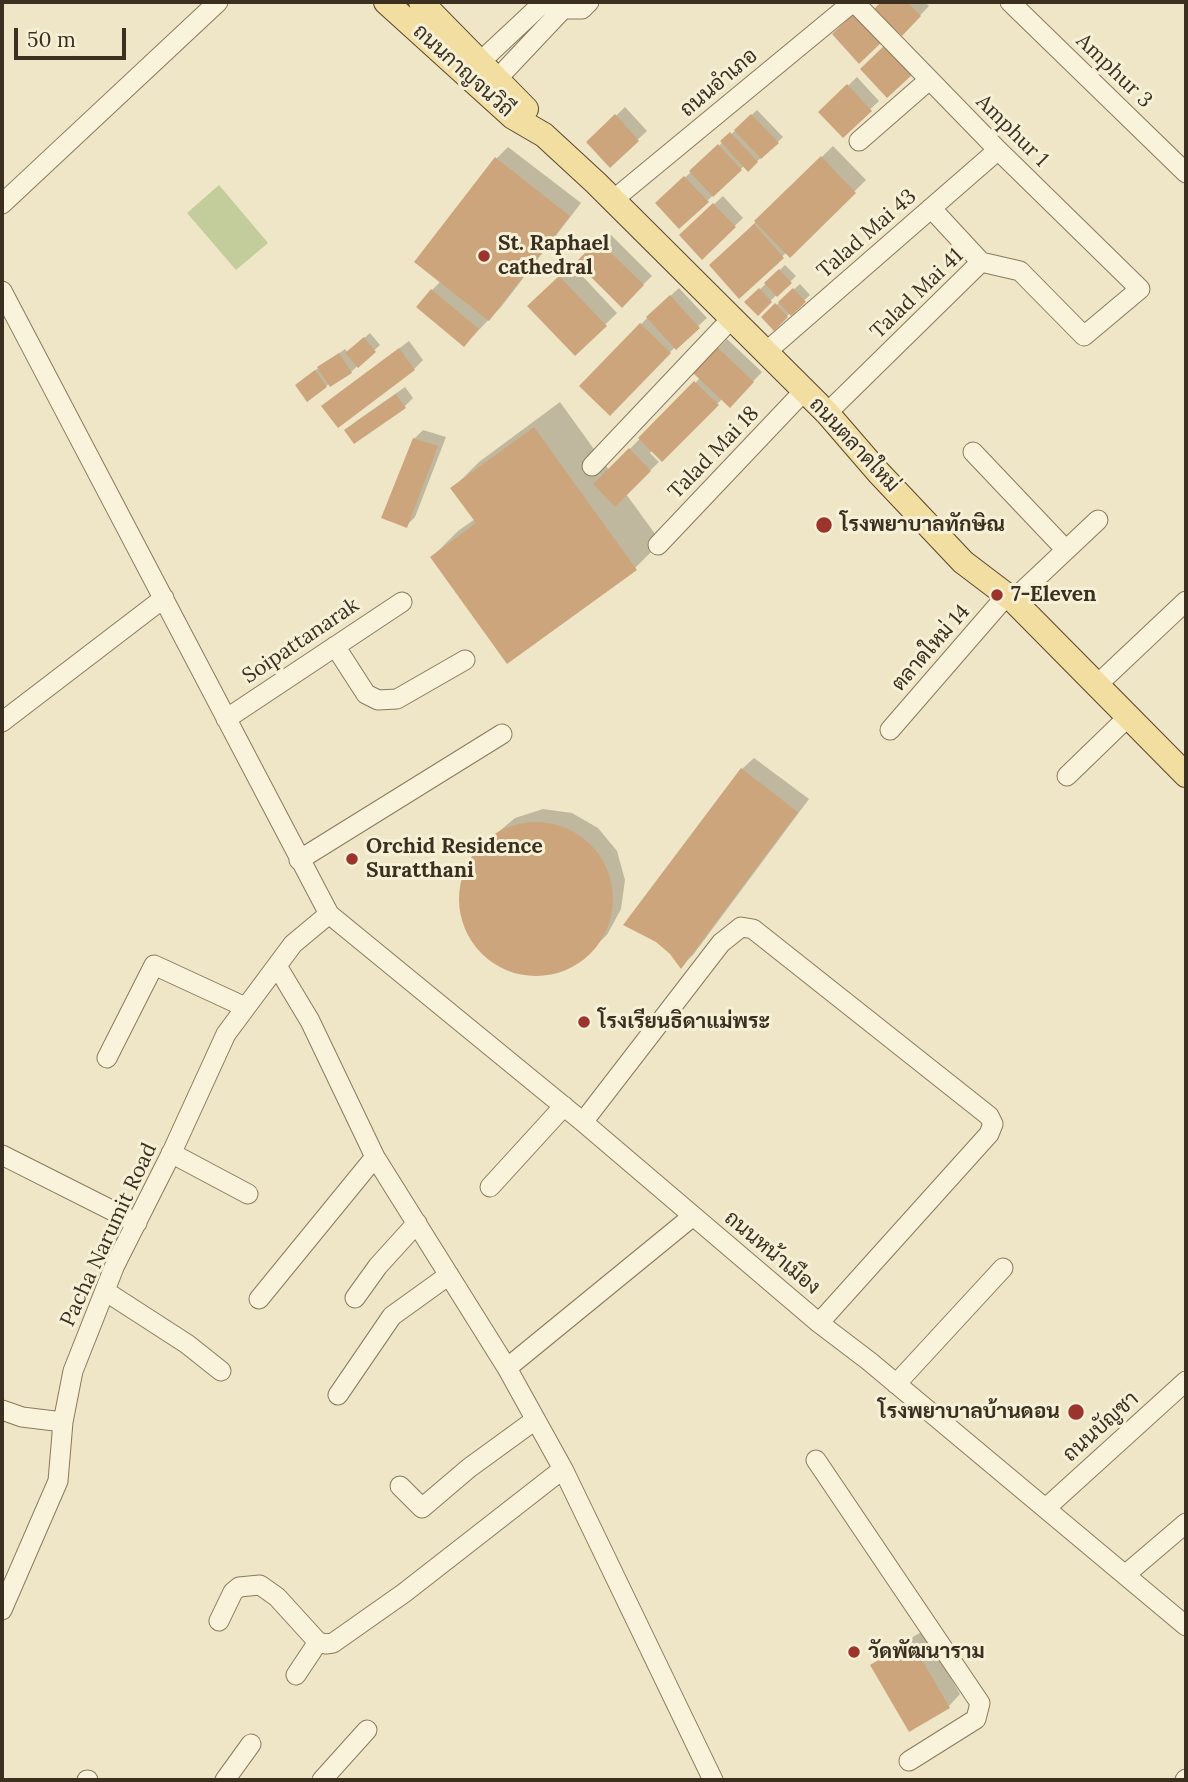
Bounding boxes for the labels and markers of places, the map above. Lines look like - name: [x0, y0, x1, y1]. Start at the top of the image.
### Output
- place label: St. Raphael cathedral: [498, 231, 609, 281]
- marker: St. Raphael cathedral: [476, 248, 492, 264]
- place label: โรงพยาบาลทักษิณ: [840, 512, 1005, 538]
- marker: โรงพยาบาลทักษิณ: [814, 515, 834, 535]
- place label: 7-Eleven: [1011, 582, 1097, 608]
- marker: 7-Eleven: [989, 587, 1005, 603]
- place label: Orchid Residence Suratthani: [366, 834, 543, 884]
- marker: Orchid Residence Suratthani: [344, 851, 360, 867]
- place label: โรงเรียนธิดาแม่พระ: [598, 1009, 770, 1035]
- marker: โรงเรียนธิดาแม่พระ: [576, 1014, 592, 1030]
- place label: โรงพยาบาลบ้านดอน: [878, 1399, 1060, 1425]
- marker: โรงพยาบาลบ้านดอน: [1066, 1402, 1086, 1422]
- place label: วัดพัฒนาราม: [868, 1639, 985, 1665]
- marker: วัดพัฒนาราม: [846, 1644, 862, 1660]

